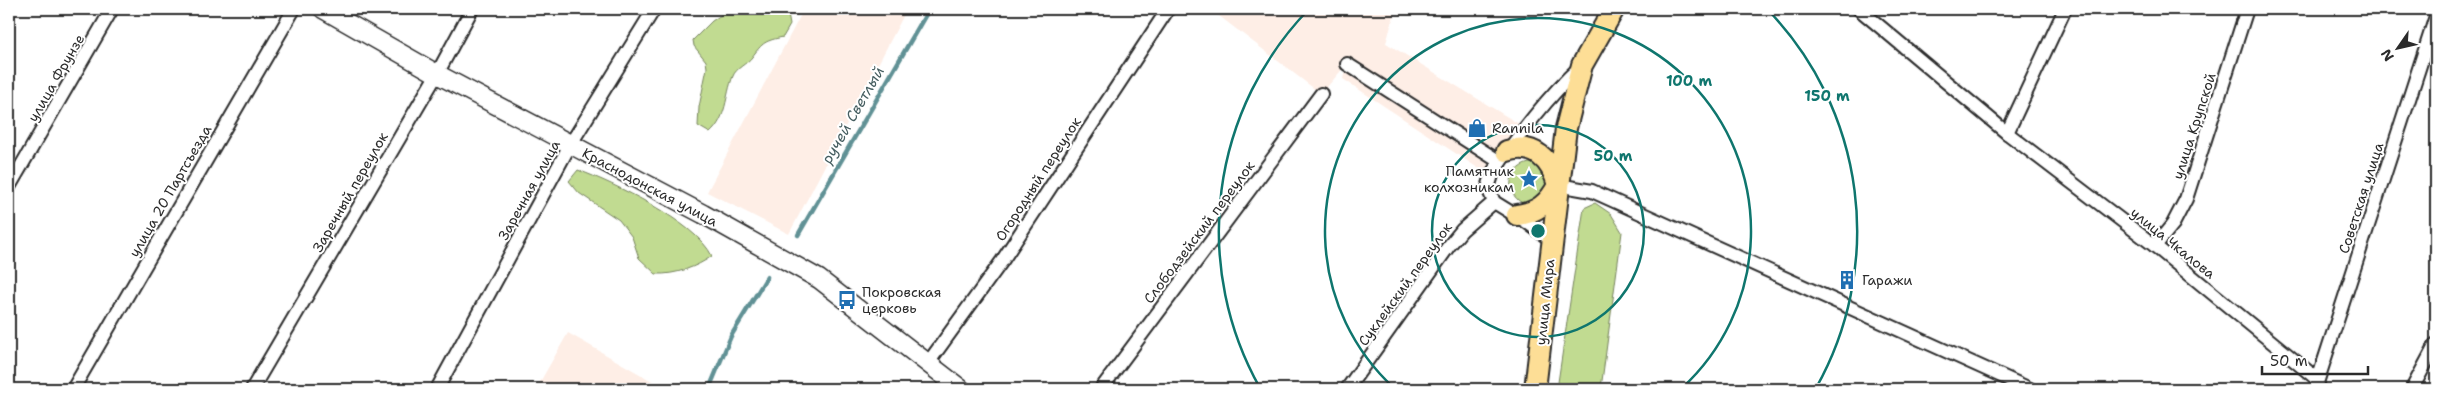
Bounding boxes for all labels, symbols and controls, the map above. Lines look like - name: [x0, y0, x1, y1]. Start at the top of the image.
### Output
- north arrow: [2372, 22, 2422, 72]
- street label: улица Фрунзе: [24, 31, 88, 125]
- text: N: [2377, 46, 2398, 65]
- water label: ручей Светлый: [817, 63, 889, 168]
- text: 100 m: [1666, 71, 1712, 91]
- street label: улица Крупской: [2168, 71, 2220, 181]
- text: 150 m: [1804, 86, 1850, 106]
- street label: Огородный переулок: [991, 113, 1085, 244]
- shop icon: Rannila: [1466, 117, 1488, 139]
- place label: Rannila: [1492, 119, 1544, 137]
- street label: улица 20 Партсъезда: [125, 121, 215, 260]
- street label: Заречный переулок: [308, 128, 392, 255]
- street label: Заречная улица: [494, 137, 564, 243]
- street label: Советская улица: [2335, 140, 2388, 256]
- street label: Краснодонская улица: [579, 144, 721, 230]
- text: 50 m: [1594, 146, 1633, 166]
- street label: Слободзейский переулок: [1139, 157, 1259, 307]
- place label: Памятник колхозникам: [1424, 162, 1515, 196]
- place icon: Памятник колхозникам: [1518, 168, 1540, 190]
- street label: улица Чкалова: [2127, 203, 2219, 283]
- street label: Суклейский переулок: [1354, 218, 1456, 349]
- centre of rings: [1529, 222, 1547, 240]
- street label: улица Мира: [1532, 258, 1558, 346]
- building icon: Гаражи: [1836, 269, 1858, 291]
- place label: Гаражи: [1862, 271, 1912, 289]
- place label: Покровская церковь: [862, 283, 941, 317]
- bus stop icon: Покровская церковь: [836, 289, 858, 311]
- scale bar: [2262, 343, 2369, 375]
- text: 50 m: [2270, 351, 2308, 371]

